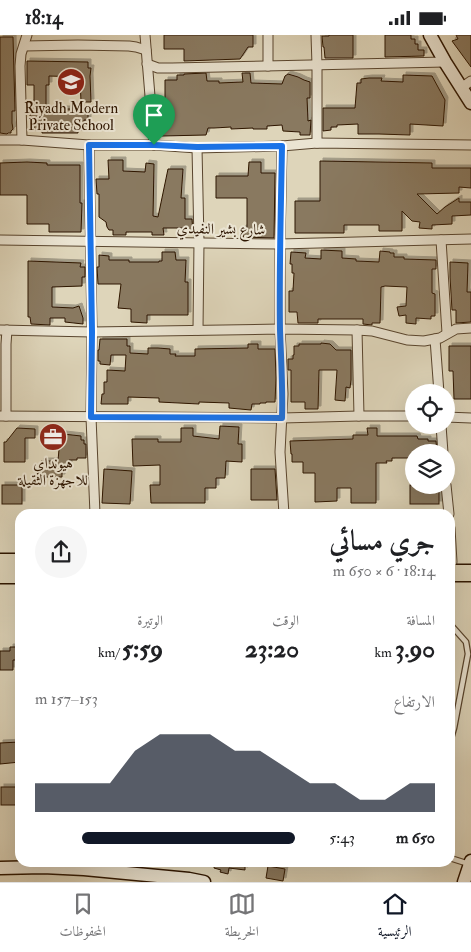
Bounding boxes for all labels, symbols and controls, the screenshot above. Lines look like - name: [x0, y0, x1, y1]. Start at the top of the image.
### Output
- text: 18:14: [25, 6, 62, 30]
- school or university icon: Riyadh Modern Private School: [56, 67, 86, 97]
- pin: [133, 94, 175, 145]
- place label: Riyadh Modern Private School: [24, 99, 118, 135]
- icon: arrive: [140, 101, 168, 129]
- street label: شارع بشير النفيدي: [176, 219, 265, 243]
- map controls: [405, 384, 455, 494]
- button: locate: [405, 384, 455, 434]
- office icon: هيونداي للاجهزة الثقيلة: [38, 422, 68, 452]
- button: layers: [405, 444, 455, 494]
- place label: هيونداي للاجهزة الثقيلة: [17, 454, 88, 490]
- text: جري مسائي: [329, 524, 435, 559]
- button: share: [35, 526, 87, 578]
- text: 18:14 · 6 × 650 m: [333, 561, 435, 581]
- text: الوتيرة: [137, 612, 163, 629]
- text: الوقت: [272, 612, 299, 629]
- text: المسافة: [406, 612, 435, 629]
- text: 5:59: [122, 634, 163, 665]
- text: 23:20: [245, 634, 299, 665]
- text: 3.90: [395, 634, 435, 665]
- text: /km: [98, 644, 122, 661]
- text: km: [374, 644, 395, 661]
- text: 153–157 m: [35, 689, 98, 709]
- text: الارتفاع: [393, 692, 435, 712]
- text: 5:43: [329, 828, 355, 848]
- text: 650 m: [396, 828, 435, 848]
- tab: المحفوظات: [60, 890, 106, 945]
- tab: الخريطة: [225, 890, 259, 945]
- tab: الرئيسية: [378, 890, 411, 945]

